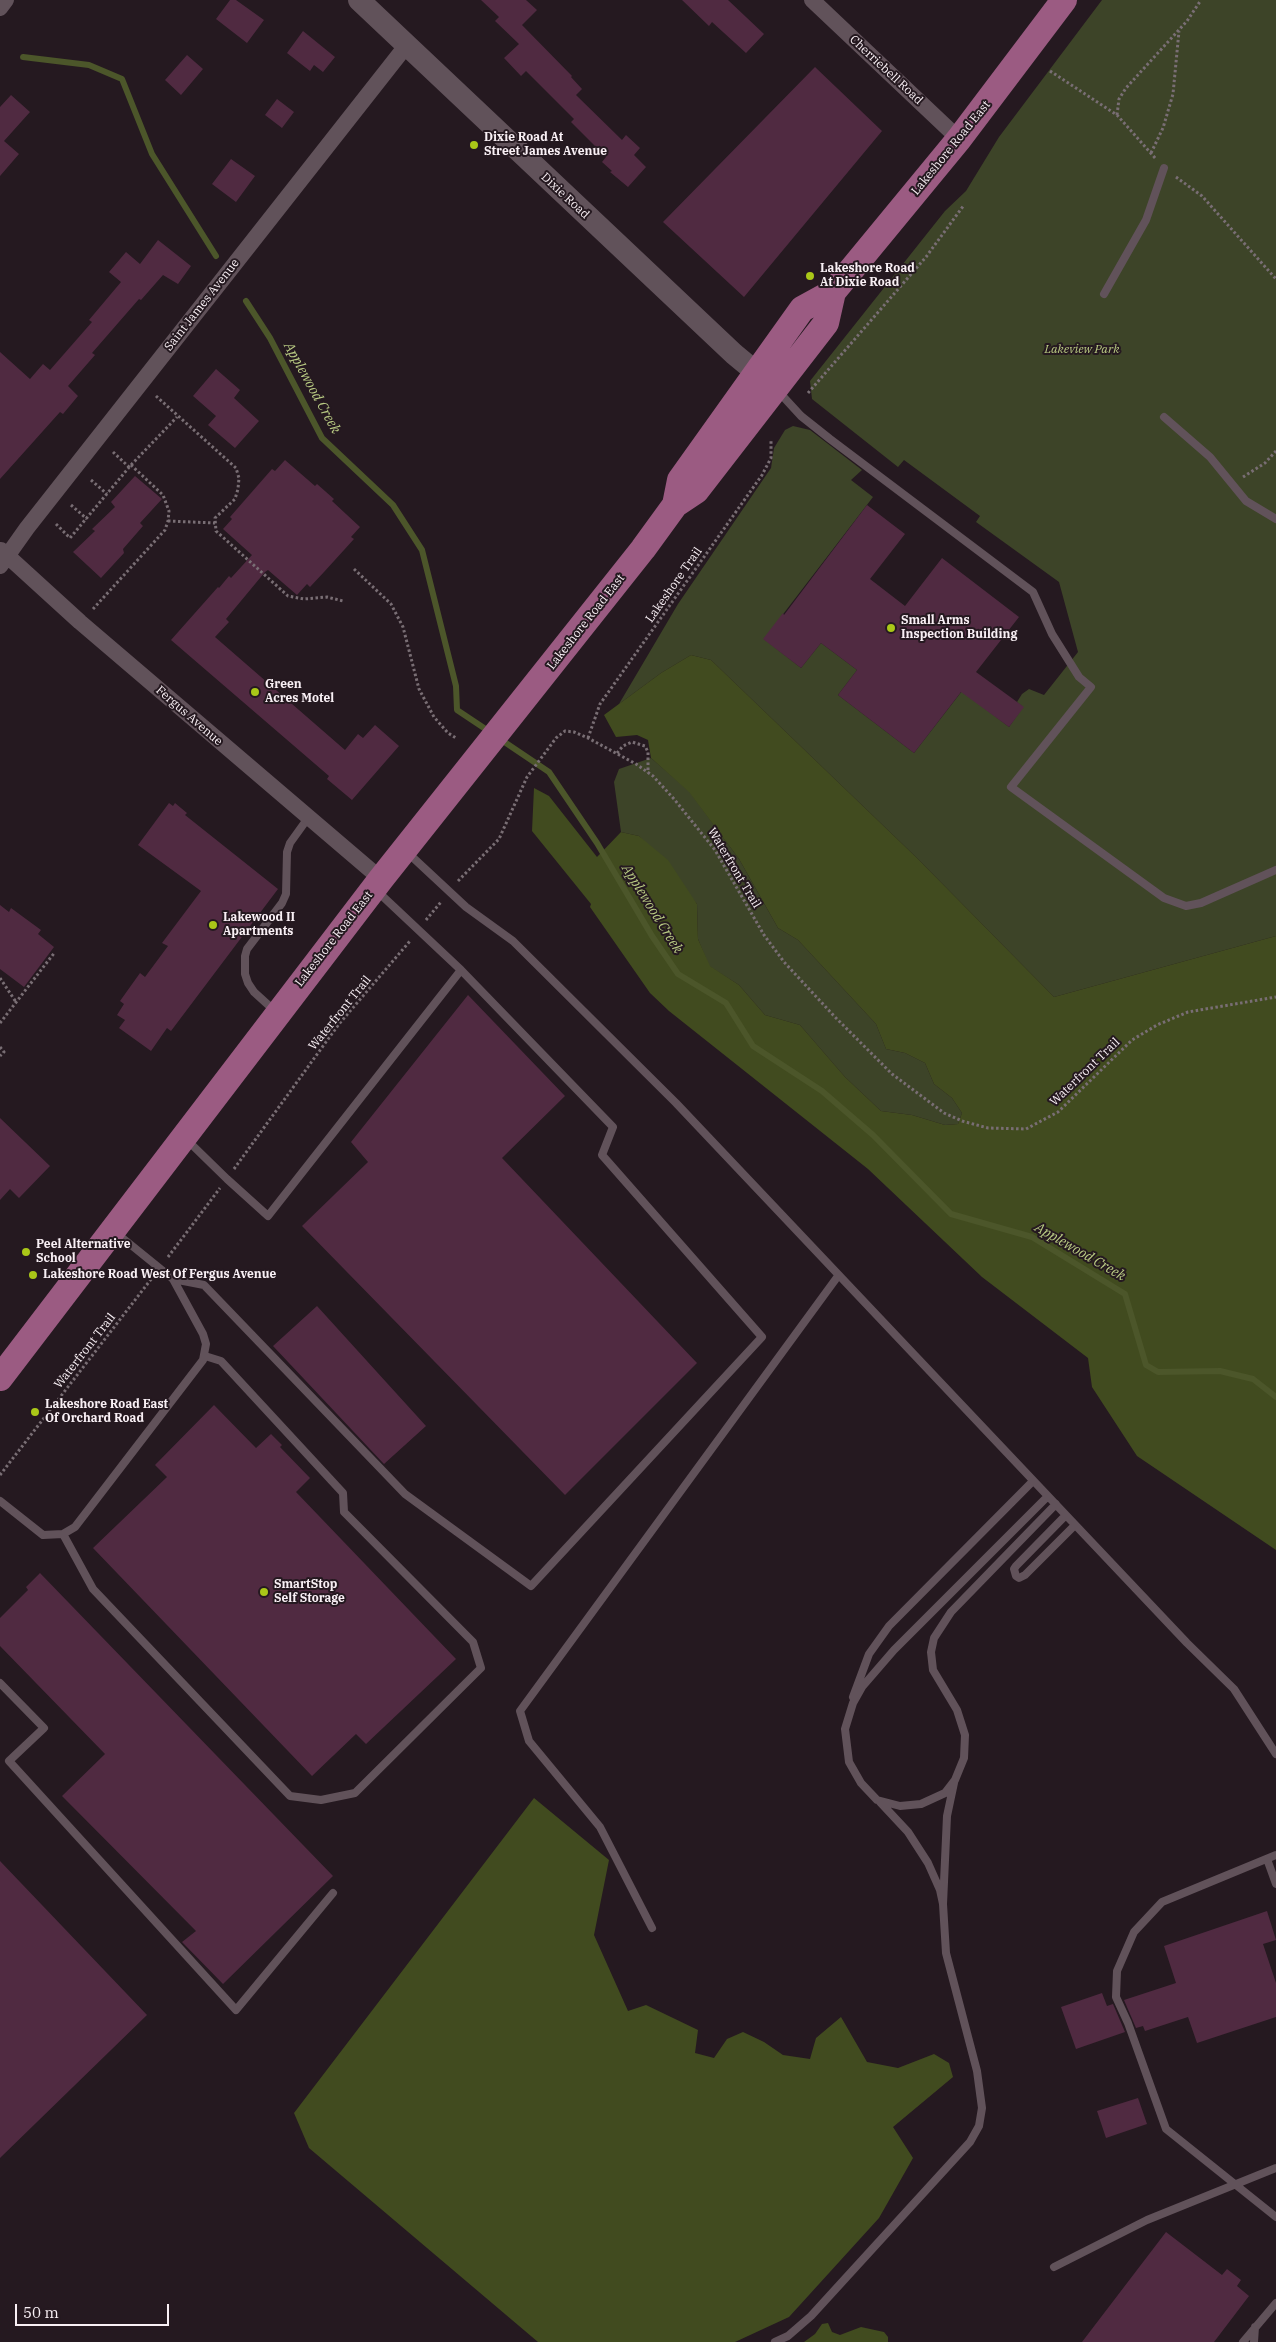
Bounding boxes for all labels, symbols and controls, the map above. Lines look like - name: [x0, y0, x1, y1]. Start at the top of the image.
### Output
- street label: Cherriebell Road: [846, 32, 926, 108]
- street label: Lakeshore Road East: [909, 98, 993, 198]
- place label: Dixie Road At Street James Avenue: [484, 131, 607, 159]
- marker: Dixie Road At Street James Avenue: [468, 139, 480, 151]
- street label: Dixie Road: [538, 170, 592, 222]
- street label: Saint James Avenue: [162, 256, 242, 354]
- place label: Lakeshore Road At Dixie Road: [820, 262, 915, 290]
- marker: Lakeshore Road At Dixie Road: [804, 270, 816, 282]
- water label: Applewood Creek: [280, 339, 344, 437]
- park label: Lakeview Park: [1045, 343, 1119, 357]
- street label: Lakeshore Trail: [643, 545, 705, 625]
- street label: Lakeshore Road East: [544, 571, 628, 673]
- place label: Small Arms Inspection Building: [901, 614, 1017, 642]
- marker: Small Arms Inspection Building: [885, 622, 897, 634]
- place label: Green Acres Motel: [265, 678, 334, 706]
- street label: Fergus Avenue: [153, 683, 225, 749]
- marker: Green Acres Motel: [249, 686, 261, 698]
- street label: Waterfront Trail: [704, 825, 764, 911]
- water label: Applewood Creek: [618, 861, 686, 957]
- street label: Lakeshore Road East: [292, 888, 376, 990]
- place label: Lakewood II Apartments: [223, 911, 295, 939]
- marker: Lakewood II Apartments: [207, 919, 219, 931]
- street label: Waterfront Trail: [306, 973, 374, 1053]
- street label: Waterfront Trail: [1047, 1035, 1123, 1109]
- water label: Applewood Creek: [1032, 1219, 1128, 1285]
- place label: Peel Alternative School: [36, 1238, 130, 1266]
- marker: Peel Alternative School: [20, 1246, 32, 1258]
- place label: Lakeshore Road West Of Fergus Avenue: [43, 1268, 276, 1282]
- marker: Lakeshore Road West Of Fergus Avenue: [27, 1269, 39, 1281]
- street label: Waterfront Trail: [51, 1311, 119, 1391]
- place label: Lakeshore Road East Of Orchard Road: [45, 1398, 168, 1426]
- marker: Lakeshore Road East Of Orchard Road: [29, 1406, 41, 1418]
- place label: SmartStop Self Storage: [274, 1578, 345, 1606]
- marker: SmartStop Self Storage: [258, 1586, 270, 1598]
- scale bar: [18, 2294, 171, 2326]
- text: 50 m: [23, 2303, 59, 2322]

